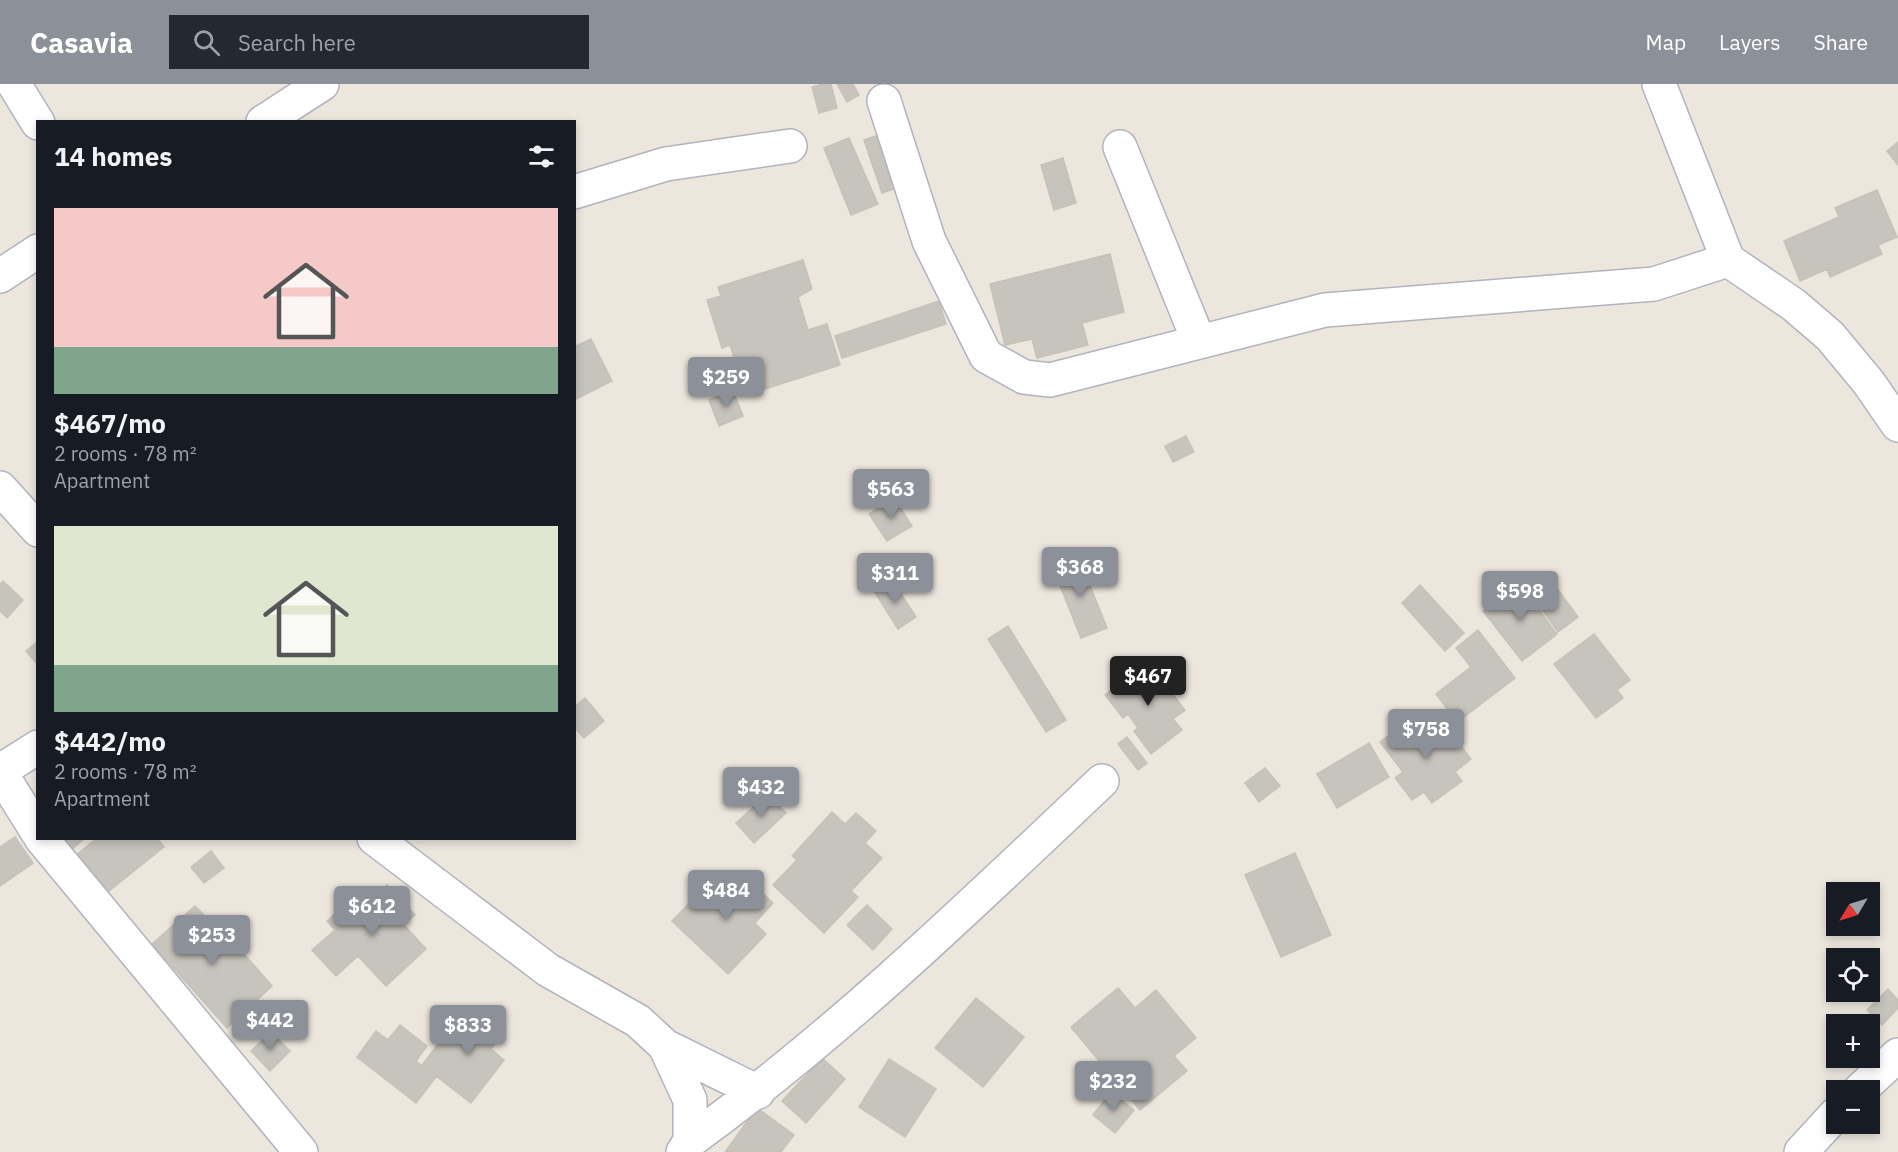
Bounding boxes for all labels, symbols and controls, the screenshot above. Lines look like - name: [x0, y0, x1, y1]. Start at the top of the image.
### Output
- search box: [169, 15, 589, 69]
- text: Casavia: [30, 24, 133, 61]
- icon: search: [190, 26, 223, 59]
- text: Search here: [238, 28, 356, 57]
- text: Map: [1646, 28, 1686, 56]
- text: Layers: [1719, 28, 1781, 56]
- text: Share: [1814, 28, 1868, 56]
- text: 14 homes: [54, 139, 172, 173]
- icon: filters: [525, 140, 558, 173]
- icon: home: [252, 247, 360, 355]
- pin: $259: [690, 357, 762, 408]
- text: $259: [702, 363, 750, 390]
- text: $467/mo: [54, 406, 166, 440]
- text: 2 rooms · 78 m²: [54, 440, 197, 467]
- text: Apartment: [54, 467, 150, 494]
- pin: $563: [855, 469, 927, 520]
- text: $563: [867, 475, 915, 502]
- pin: $368: [1044, 547, 1116, 598]
- pin: $311: [859, 553, 931, 604]
- text: $368: [1056, 553, 1104, 580]
- text: $311: [871, 559, 919, 586]
- icon: home: [252, 565, 360, 673]
- pin: $598: [1484, 571, 1556, 622]
- text: $598: [1496, 577, 1544, 604]
- pin: $467: [1112, 656, 1184, 707]
- text: $467: [1124, 662, 1172, 689]
- pin: $758: [1390, 709, 1462, 760]
- text: $758: [1402, 715, 1450, 742]
- text: $442/mo: [54, 724, 166, 758]
- text: 2 rooms · 78 m²: [54, 758, 197, 785]
- pin: $432: [725, 767, 797, 818]
- text: $432: [737, 773, 785, 800]
- text: Apartment: [54, 785, 150, 812]
- pin: $484: [690, 870, 762, 921]
- text: $484: [702, 876, 750, 903]
- north arrow: [1826, 882, 1880, 936]
- map controls: [1826, 882, 1880, 1134]
- pin: $612: [336, 886, 408, 937]
- text: $612: [348, 892, 396, 919]
- pin: $253: [176, 915, 248, 966]
- text: $253: [188, 921, 236, 948]
- button: locate: [1826, 948, 1880, 1002]
- pin: $442: [234, 1000, 306, 1051]
- pin: $833: [432, 1005, 504, 1056]
- text: $442: [246, 1006, 294, 1033]
- text: $833: [444, 1011, 492, 1038]
- button: +: [1826, 1014, 1880, 1068]
- pin: $232: [1077, 1061, 1149, 1112]
- text: $232: [1089, 1067, 1137, 1094]
- button: −: [1826, 1080, 1880, 1134]

